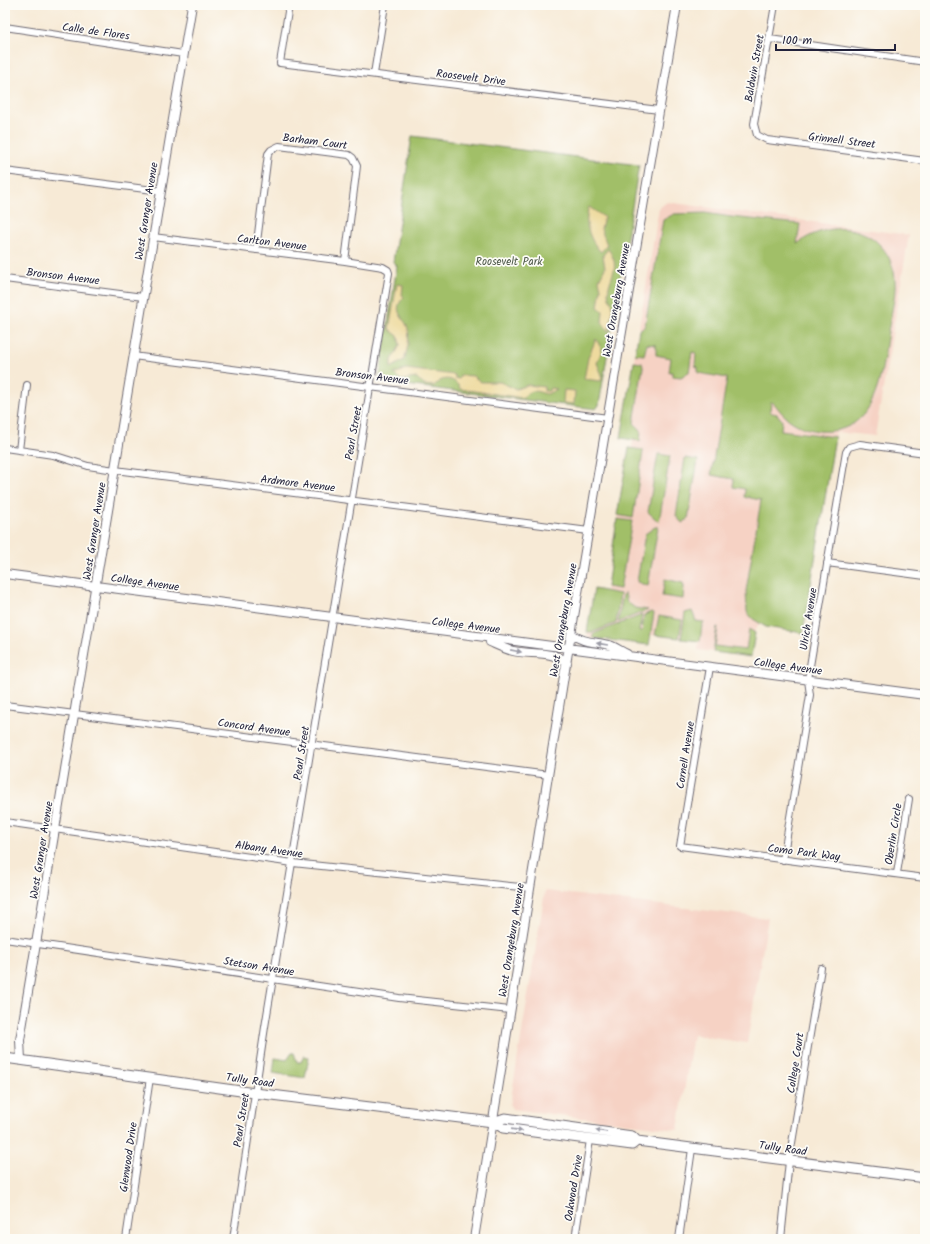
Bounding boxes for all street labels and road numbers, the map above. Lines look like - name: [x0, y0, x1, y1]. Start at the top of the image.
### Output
- street label: Calle de Flores: [61, 18, 131, 46]
- street label: Baldwin Street: [740, 32, 770, 103]
- street label: Roosevelt Drive: [435, 65, 507, 91]
- street label: Grinnell Street: [807, 128, 877, 154]
- street label: Barham Court: [282, 129, 349, 155]
- street label: West Granger Avenue: [130, 161, 164, 261]
- street label: Carlton Avenue: [236, 230, 308, 256]
- street label: West Orangeburg Avenue: [598, 242, 636, 358]
- street label: Bronson Avenue: [25, 264, 101, 290]
- street label: Bronson Avenue: [334, 364, 410, 390]
- street label: Pearl Street: [340, 404, 368, 462]
- street label: Ardmore Avenue: [260, 470, 336, 497]
- street label: West Granger Avenue: [78, 481, 112, 581]
- street label: West Orangeburg Avenue: [545, 562, 583, 678]
- street label: College Avenue: [109, 569, 180, 597]
- street label: Ulrich Avenue: [795, 587, 823, 652]
- street label: College Avenue: [431, 613, 501, 639]
- street label: College Avenue: [752, 653, 823, 681]
- street label: Concord Avenue: [216, 714, 291, 742]
- street label: Cornell Avenue: [672, 720, 700, 790]
- street label: Pearl Street: [289, 724, 315, 782]
- street label: West Granger Avenue: [25, 800, 59, 900]
- street label: Oberlin Circle: [880, 802, 908, 866]
- street label: Albany Avenue: [234, 836, 304, 864]
- street label: Como Park Way: [767, 840, 842, 866]
- street label: West Orangeburg Avenue: [494, 882, 530, 998]
- street label: Stetson Avenue: [222, 952, 296, 981]
- street label: College Court: [782, 1031, 810, 1095]
- street label: Tully Road: [225, 1069, 275, 1093]
- street label: Pearl Street: [229, 1091, 255, 1149]
- street label: Glenwood Drive: [115, 1121, 143, 1193]
- street label: Tully Road: [758, 1137, 808, 1161]
- street label: Oakwood Drive: [560, 1153, 588, 1223]

